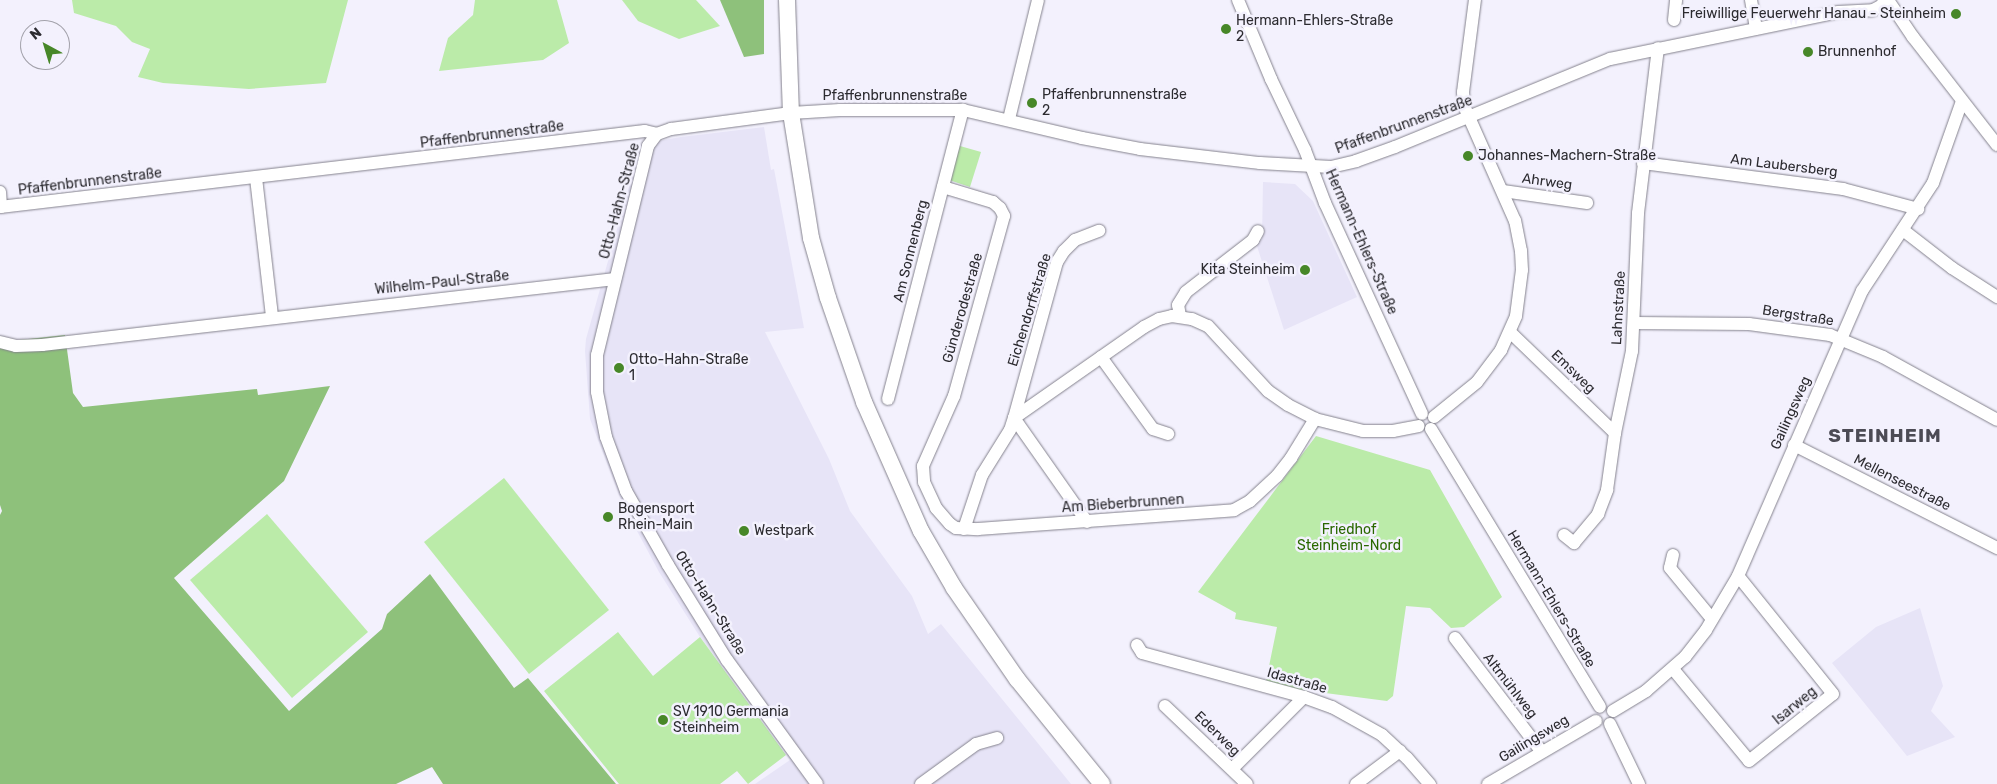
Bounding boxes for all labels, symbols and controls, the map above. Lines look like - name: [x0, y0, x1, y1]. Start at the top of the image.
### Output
- place label: Freiwillige Feuerwehr Hanau - Steinheim: [1681, 6, 1946, 22]
- marker: Freiwillige Feuerwehr Hanau - Steinheim: [1950, 8, 1962, 20]
- place label: Hermann-Ehlers-Straße 2: [1236, 13, 1393, 46]
- north arrow: [20, 20, 70, 70]
- marker: Hermann-Ehlers-Straße 2: [1220, 23, 1232, 35]
- text: N: [27, 24, 45, 44]
- place label: Brunnenhof: [1818, 44, 1896, 60]
- marker: Brunnenhof: [1802, 46, 1814, 58]
- place label: Pfaffenbrunnenstraße 2: [1042, 87, 1187, 120]
- street label: Pfaffenbrunnenstraße: [823, 88, 967, 104]
- street label: Pfaffenbrunnenstraße: [1333, 92, 1475, 158]
- marker: Pfaffenbrunnenstraße 2: [1026, 97, 1038, 109]
- street label: Pfaffenbrunnenstraße: [419, 118, 565, 152]
- street label: Otto-Hahn-Straße: [596, 141, 644, 261]
- place label: Johannes-Machern-Straße: [1478, 148, 1656, 164]
- marker: Johannes-Machern-Straße: [1462, 150, 1474, 162]
- street label: Am Laubersberg: [1730, 151, 1838, 181]
- street label: Pfaffenbrunnenstraße: [17, 165, 163, 199]
- street label: Hermann-Ehlers-Straße: [1321, 167, 1401, 317]
- street label: Ahrweg: [1521, 170, 1573, 194]
- street label: Am Sonnenberg: [890, 198, 932, 304]
- street label: Günderodestraße: [939, 251, 987, 365]
- street label: Eichendorffstraße: [1005, 251, 1055, 369]
- place label: Kita Steinheim: [1200, 262, 1295, 278]
- marker: Kita Steinheim: [1299, 264, 1311, 276]
- street label: Wilhelm-Paul-Straße: [374, 268, 510, 298]
- street label: Lahnstraße: [1609, 270, 1629, 346]
- street label: Bergstraße: [1761, 302, 1835, 330]
- street label: Emsweg: [1547, 347, 1599, 397]
- place label: Otto-Hahn-Straße 1: [629, 352, 749, 384]
- marker: Otto-Hahn-Straße 1: [613, 362, 625, 374]
- street label: Gailingsweg: [1767, 374, 1815, 452]
- district label: STEINHEIM: [1827, 425, 1943, 447]
- street label: Mellenseestraße: [1851, 451, 1953, 515]
- street label: Am Bieberbrunnen: [1061, 491, 1185, 517]
- place label: Bogensport Rhein-Main: [618, 501, 694, 534]
- marker: Bogensport Rhein-Main: [602, 511, 614, 523]
- park label: Friedhof Steinheim-Nord: [1297, 522, 1401, 554]
- place label: Westpark: [754, 523, 814, 539]
- marker: Westpark: [738, 525, 750, 537]
- street label: Hermann-Ehlers-Straße: [1503, 527, 1599, 671]
- street label: Otto-Hahn-Straße: [671, 548, 749, 658]
- street label: Altmühlweg: [1479, 650, 1541, 722]
- street label: Idastraße: [1265, 664, 1329, 698]
- street label: Isarweg: [1770, 683, 1820, 729]
- place label: SV 1910 Germania Steinheim: [673, 704, 789, 736]
- street label: Ederweg: [1191, 708, 1243, 760]
- street label: Gailingsweg: [1496, 712, 1572, 766]
- marker: SV 1910 Germania Steinheim: [657, 714, 669, 726]

